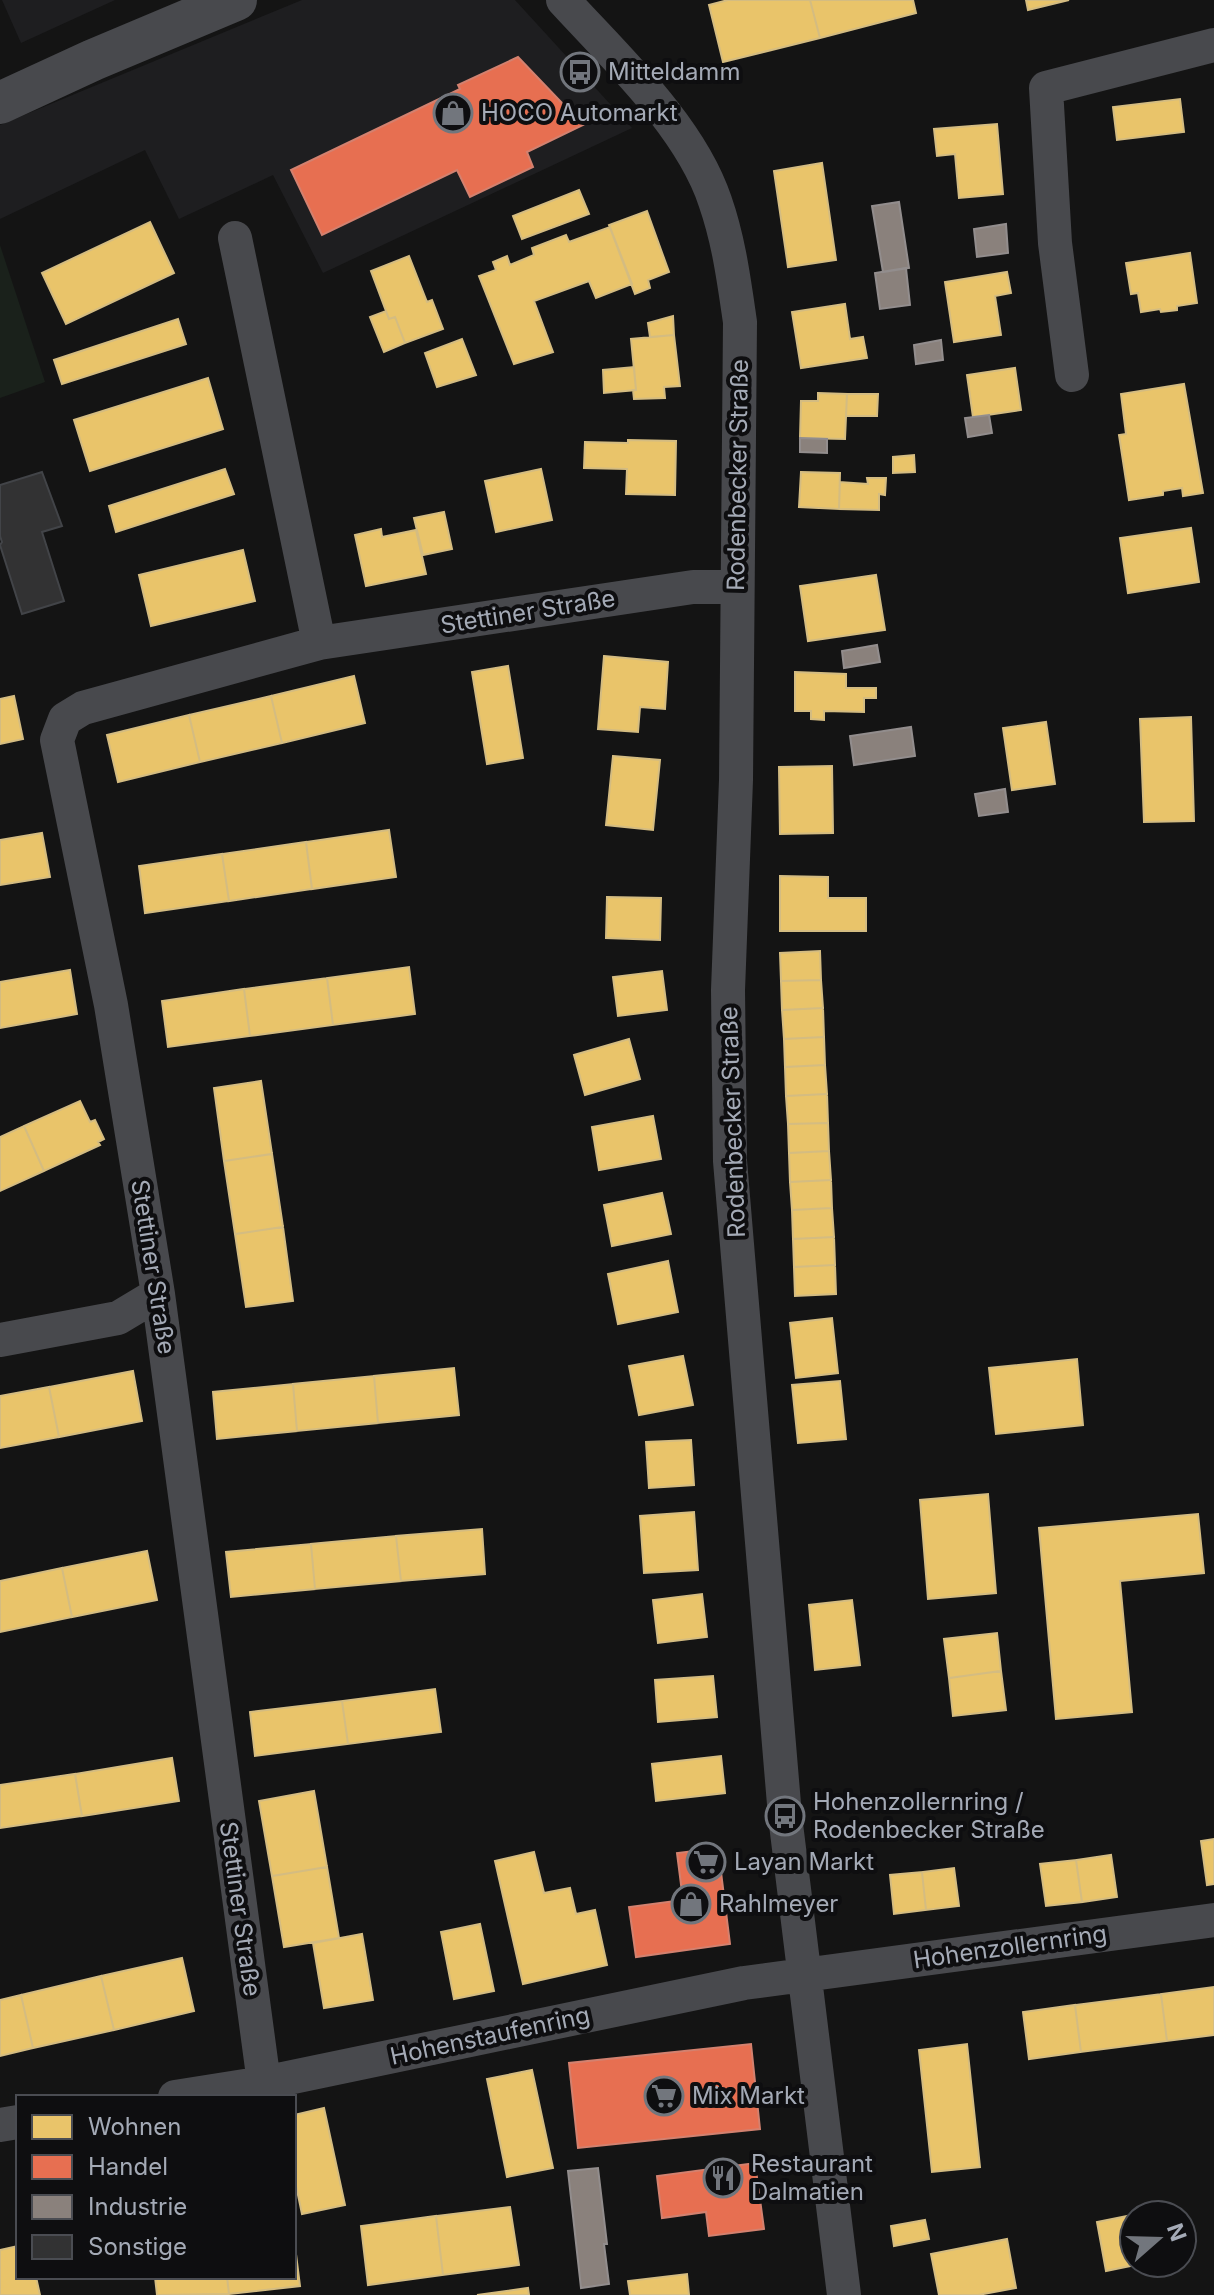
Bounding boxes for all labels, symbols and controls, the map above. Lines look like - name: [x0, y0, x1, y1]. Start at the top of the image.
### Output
- bus stop icon: Mitteldamm: [559, 51, 601, 93]
- place label: Mitteldamm: [608, 57, 740, 86]
- shop icon: HOCO Automarkt: [432, 92, 474, 134]
- place label: HOCO Automarkt: [481, 98, 678, 127]
- street label: Rodenbecker Straße: [721, 359, 754, 591]
- street label: Stettiner Straße: [439, 583, 617, 640]
- street label: Rodenbecker Straße: [714, 1006, 751, 1238]
- street label: Stettiner Straße: [125, 1178, 182, 1356]
- place label: Hohenzollernring / Rodenbecker Straße: [813, 1787, 1045, 1844]
- bus stop icon: Hohenzollernring / Rodenbecker Straße: [764, 1795, 806, 1837]
- street label: Stettiner Straße: [214, 1820, 267, 1998]
- supermarket icon: Layan Markt: [685, 1841, 727, 1883]
- place label: Layan Markt: [734, 1847, 874, 1876]
- shop icon: Rahlmeyer: [670, 1883, 712, 1925]
- place label: Rahlmeyer: [719, 1889, 838, 1918]
- street label: Hohenzollernring: [911, 1919, 1109, 1974]
- street label: Hohenstaufenring: [387, 2000, 592, 2071]
- supermarket icon: Mix Markt: [643, 2075, 685, 2117]
- place label: Mix Markt: [692, 2081, 805, 2110]
- legend: [16, 2095, 296, 2279]
- text: Wohnen: [88, 2112, 181, 2141]
- place label: Restaurant Dalmatien: [751, 2149, 873, 2206]
- text: Handel: [88, 2152, 168, 2181]
- restaurant icon: Restaurant Dalmatien: [702, 2157, 744, 2199]
- text: Industrie: [88, 2192, 187, 2221]
- north arrow: [1118, 2199, 1198, 2279]
- text: N: [1162, 2220, 1192, 2244]
- text: Sonstige: [88, 2232, 187, 2261]

